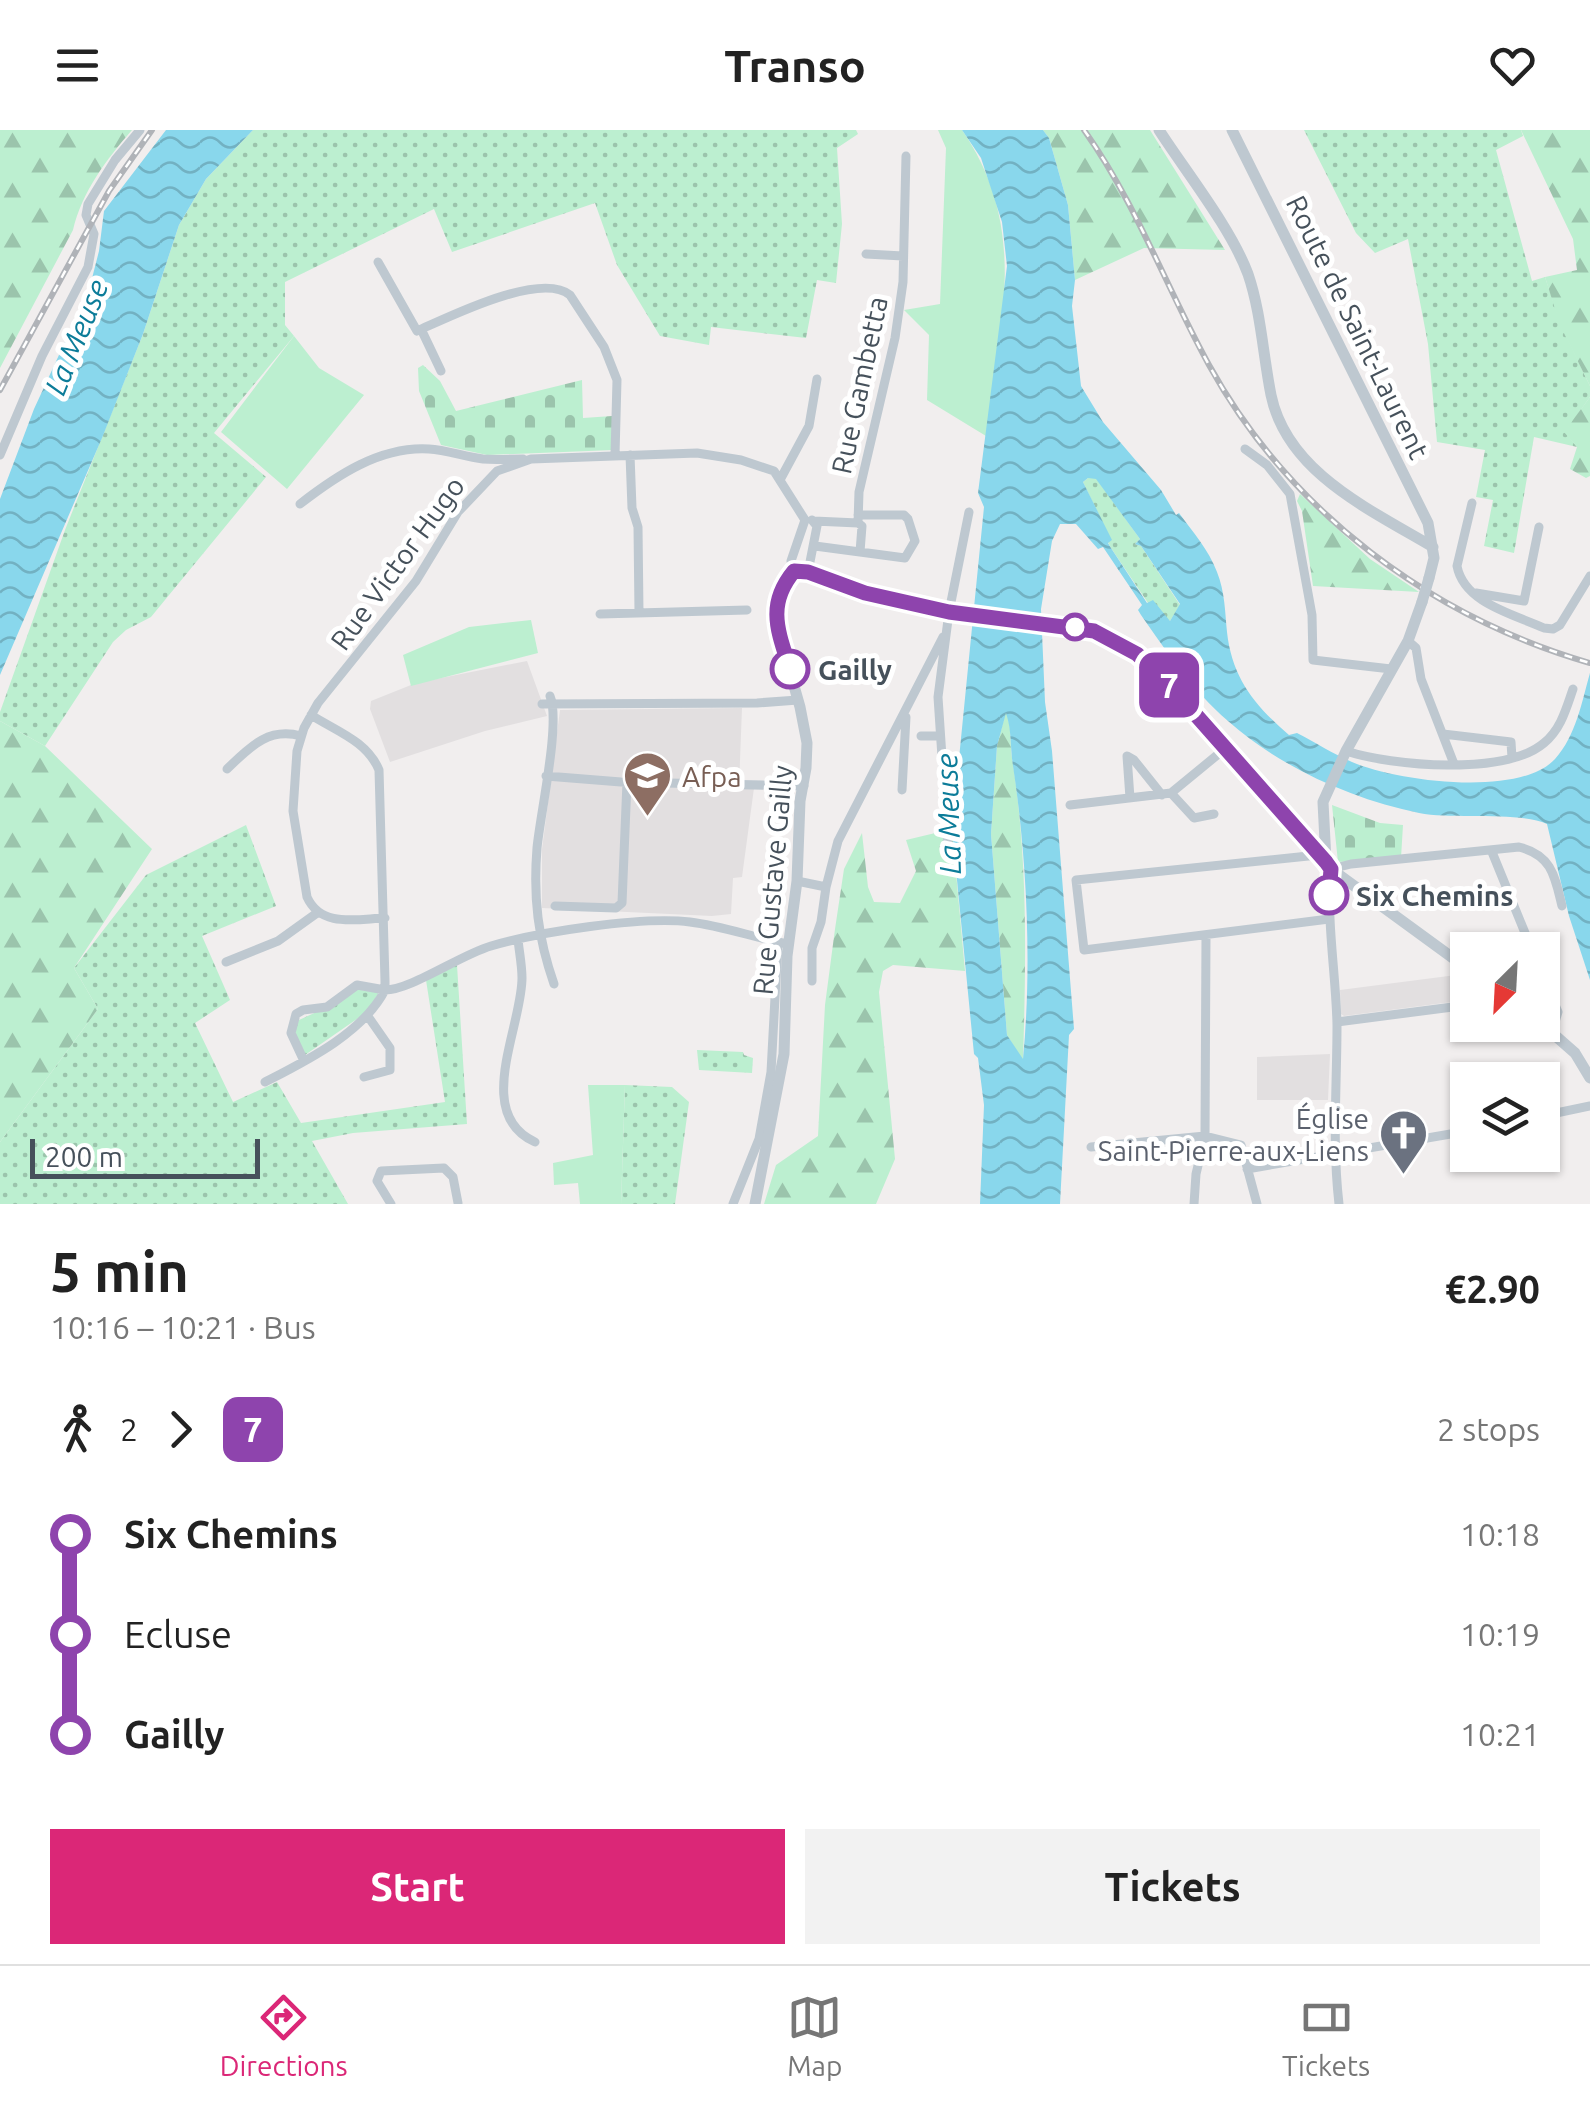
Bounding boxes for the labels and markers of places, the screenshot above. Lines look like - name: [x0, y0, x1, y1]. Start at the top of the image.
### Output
- unlabelled marker: [1062, 614, 1088, 640]
- marker: Gailly: [771, 650, 809, 688]
- place label: Gailly: [818, 654, 892, 685]
- school or university icon: Afpa: [621, 750, 673, 818]
- place label: Afpa: [682, 761, 742, 792]
- marker: Six Chemins: [1310, 876, 1348, 914]
- place label: Six Chemins: [1356, 880, 1513, 911]
- place label: Église Saint-Pierre-aux-Liens: [1098, 1102, 1369, 1166]
- church icon: Église Saint-Pierre-aux-Liens: [1378, 1108, 1430, 1176]

